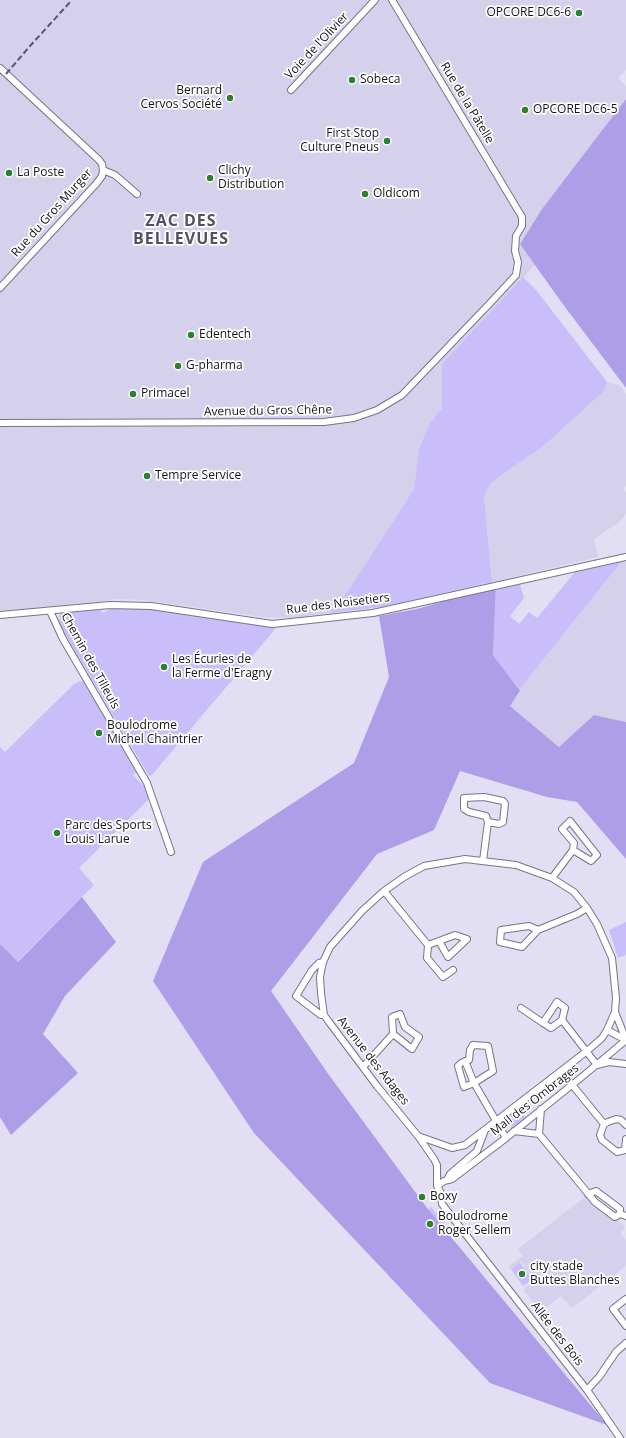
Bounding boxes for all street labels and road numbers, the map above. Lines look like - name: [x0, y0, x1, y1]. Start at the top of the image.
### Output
- street label: Voie de l'Olivier: [282, 10, 352, 82]
- street label: Rue de la Pâtelle: [437, 60, 497, 146]
- street label: Rue du Gros Murger: [9, 166, 95, 260]
- street label: Avenue du Gros Chêne: [204, 403, 332, 419]
- street label: Rue des Noisetiers: [286, 591, 390, 617]
- street label: Chemin des Tilleuls: [58, 610, 122, 712]
- street label: Avenue des Adages: [334, 1014, 412, 1108]
- street label: Mail des Ombrages: [488, 1061, 582, 1139]
- street label: Allée des Bois: [528, 1299, 586, 1369]

